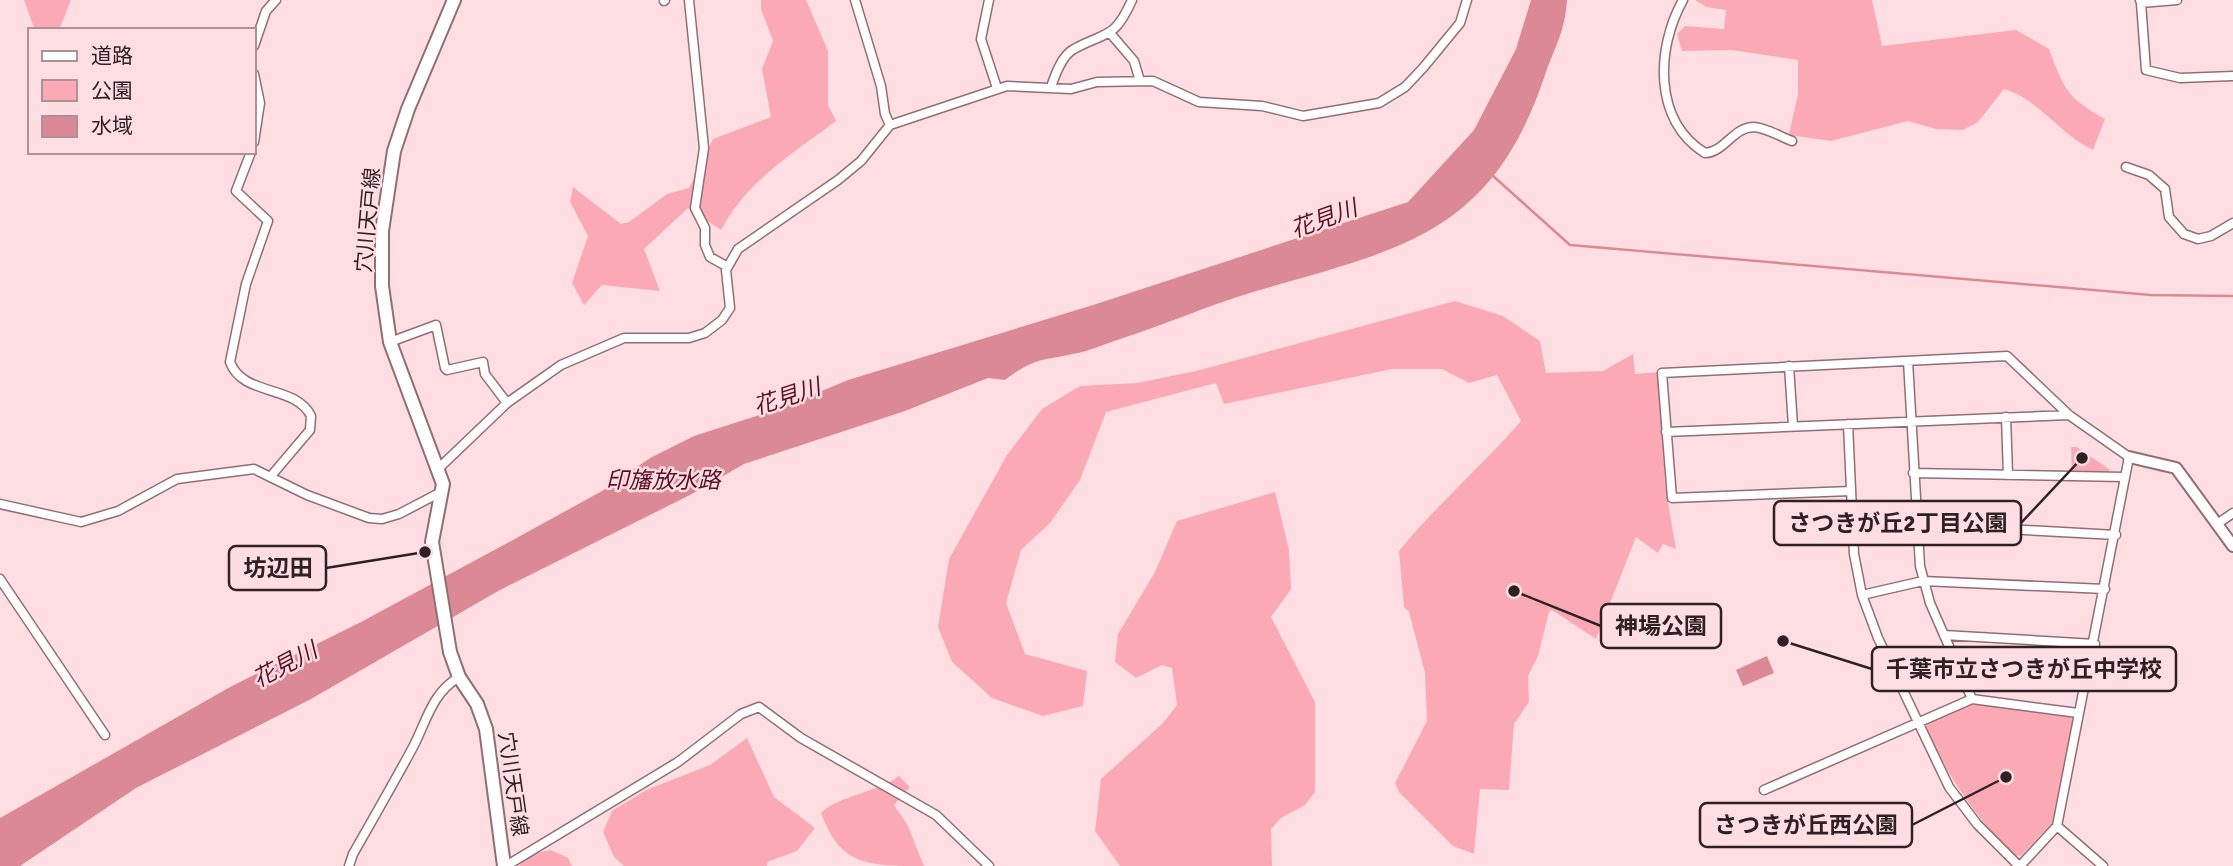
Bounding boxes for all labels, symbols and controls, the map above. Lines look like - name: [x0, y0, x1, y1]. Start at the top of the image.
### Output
- legend: [28, 28, 256, 154]
- text: 道路: [91, 43, 133, 69]
- text: 公園: [91, 78, 133, 104]
- text: 水域: [91, 113, 133, 139]
- street label: 穴川天戸線: [350, 167, 386, 273]
- water label: 花見川: [1287, 193, 1364, 244]
- water label: 花見川: [750, 372, 827, 421]
- water label: 印旛放水路: [606, 466, 723, 495]
- callout: さつきが丘2丁目公園: [1774, 501, 2021, 545]
- text: さつきが丘2丁目公園: [1788, 509, 2008, 538]
- callout: 坊辺田: [229, 546, 326, 590]
- text: 坊辺田: [244, 554, 313, 583]
- callout: 神場公園: [1601, 604, 1721, 648]
- text: 神場公園: [1615, 612, 1707, 641]
- water label: 花見川: [248, 635, 325, 694]
- callout: 千葉市立さつきが丘中学校: [1872, 647, 2176, 691]
- text: 千葉市立さつきが丘中学校: [1886, 655, 2162, 684]
- street label: 穴川天戸線: [493, 730, 533, 838]
- callout: さつきが丘西公園: [1700, 803, 1912, 847]
- text: さつきが丘西公園: [1714, 811, 1898, 840]

